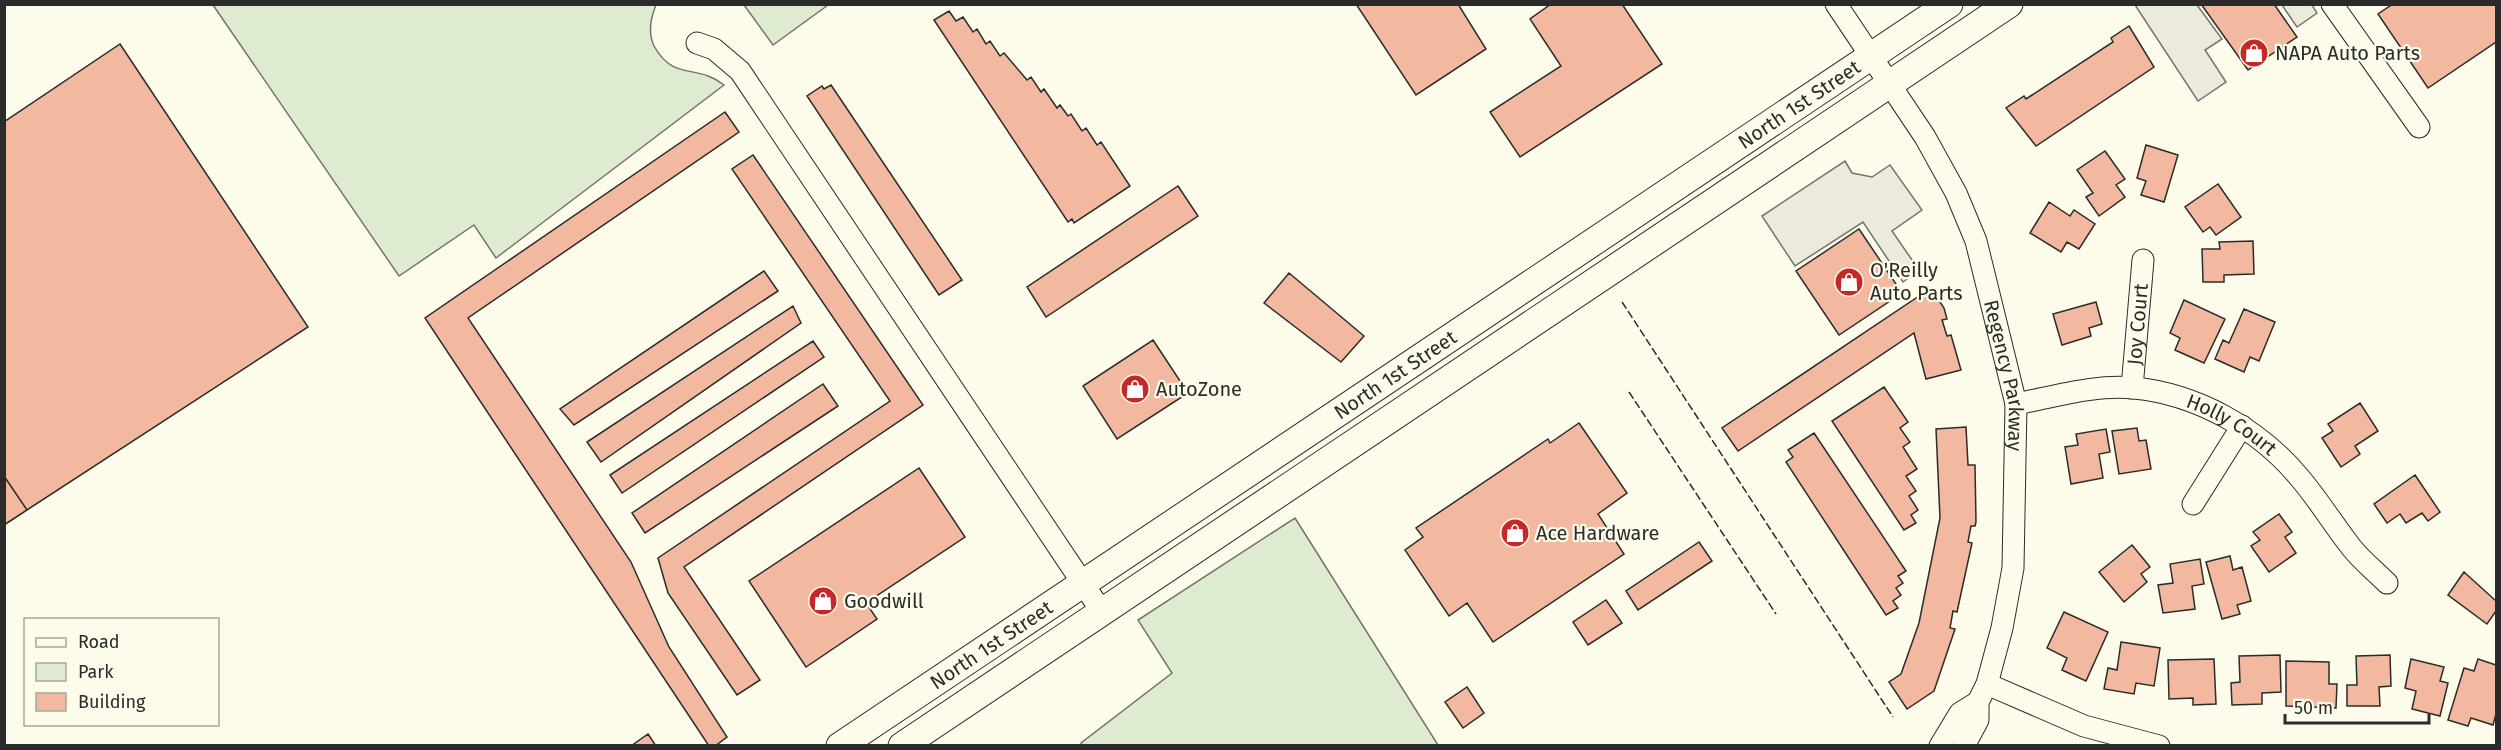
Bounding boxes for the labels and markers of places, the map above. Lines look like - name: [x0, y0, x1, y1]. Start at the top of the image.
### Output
- shop icon: NAPA Auto Parts: [2238, 37, 2270, 69]
- place label: NAPA Auto Parts: [2275, 41, 2420, 65]
- place label: O'Reilly Auto Parts: [1870, 258, 1963, 305]
- shop icon: O'Reilly Auto Parts: [1833, 266, 1865, 298]
- shop icon: AutoZone: [1119, 373, 1151, 405]
- place label: AutoZone: [1156, 377, 1242, 401]
- shop icon: Ace Hardware: [1499, 517, 1531, 549]
- place label: Ace Hardware: [1536, 521, 1659, 545]
- shop icon: Goodwill: [807, 585, 839, 617]
- place label: Goodwill: [844, 589, 924, 613]

